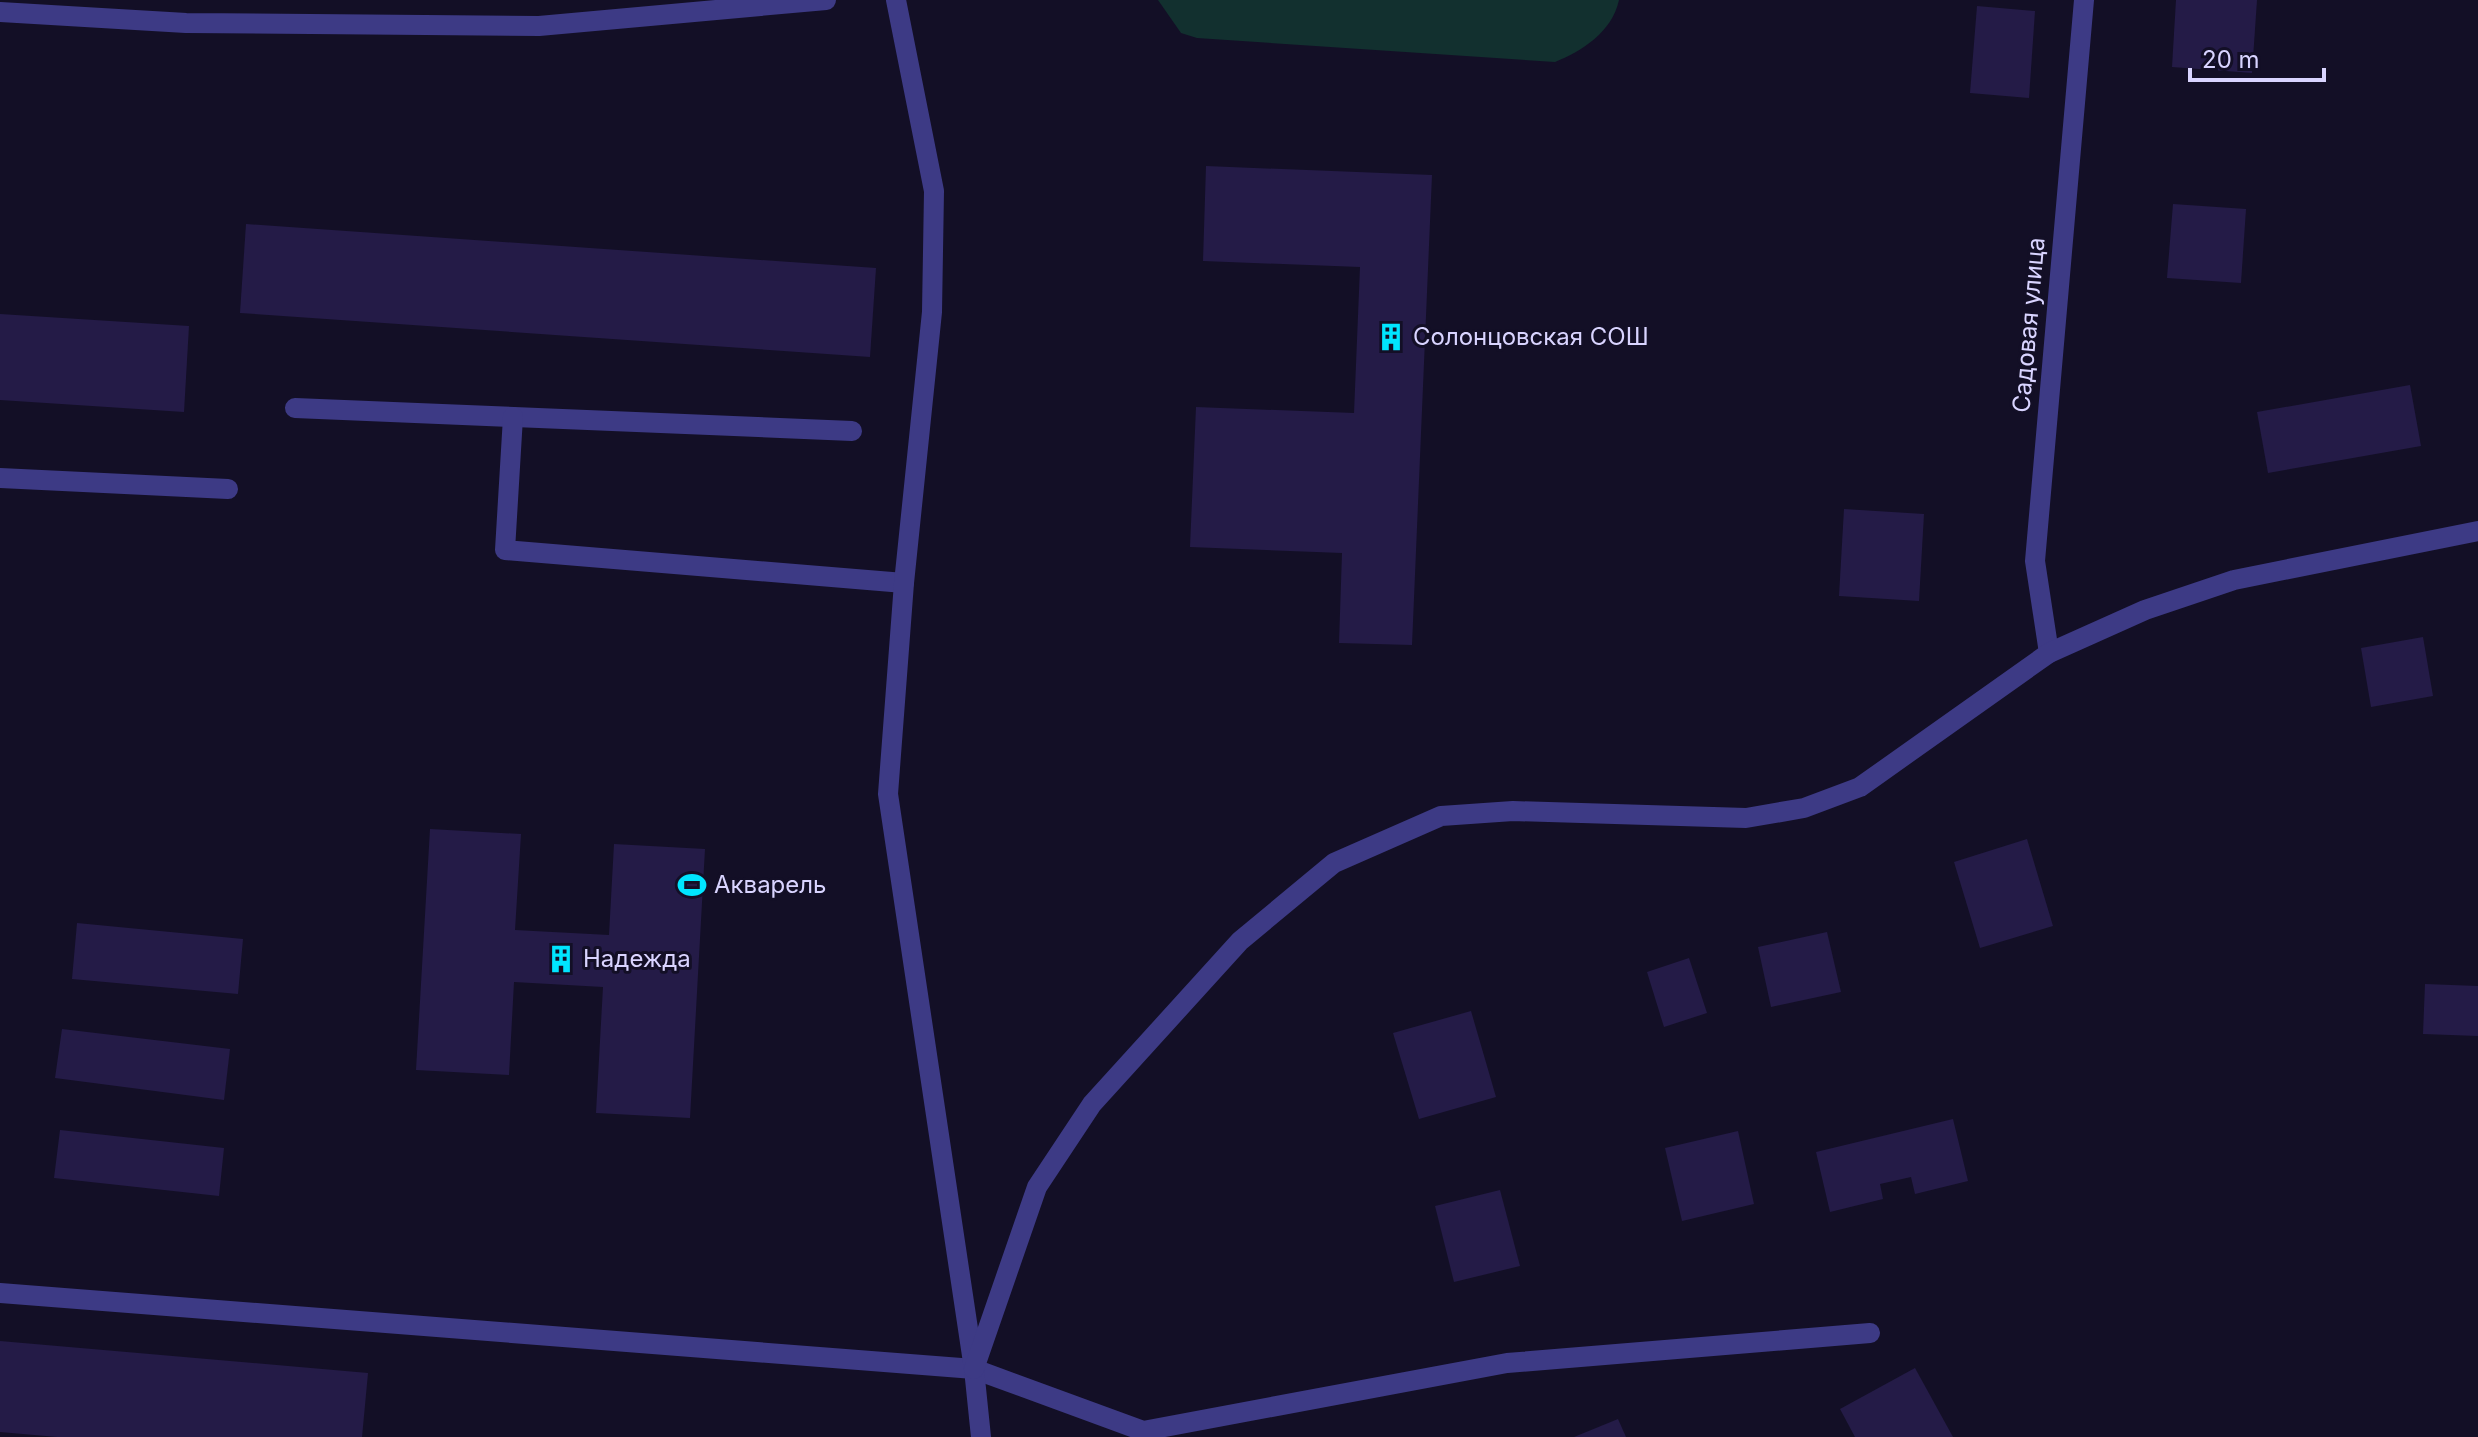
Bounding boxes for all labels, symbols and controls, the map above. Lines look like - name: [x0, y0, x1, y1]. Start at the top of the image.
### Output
- scale bar: [2190, 32, 2324, 82]
- text: 20 m: [2202, 45, 2260, 74]
- street label: Садовая улица: [2006, 236, 2051, 414]
- building icon: Солонцовская СОШ: [1376, 322, 1406, 352]
- place label: Солонцовская СОШ: [1413, 322, 1649, 351]
- sports icon: Акварель: [677, 870, 707, 900]
- place label: Акварель: [714, 870, 827, 899]
- building icon: Надежда: [546, 944, 576, 974]
- place label: Надежда: [583, 944, 691, 973]

